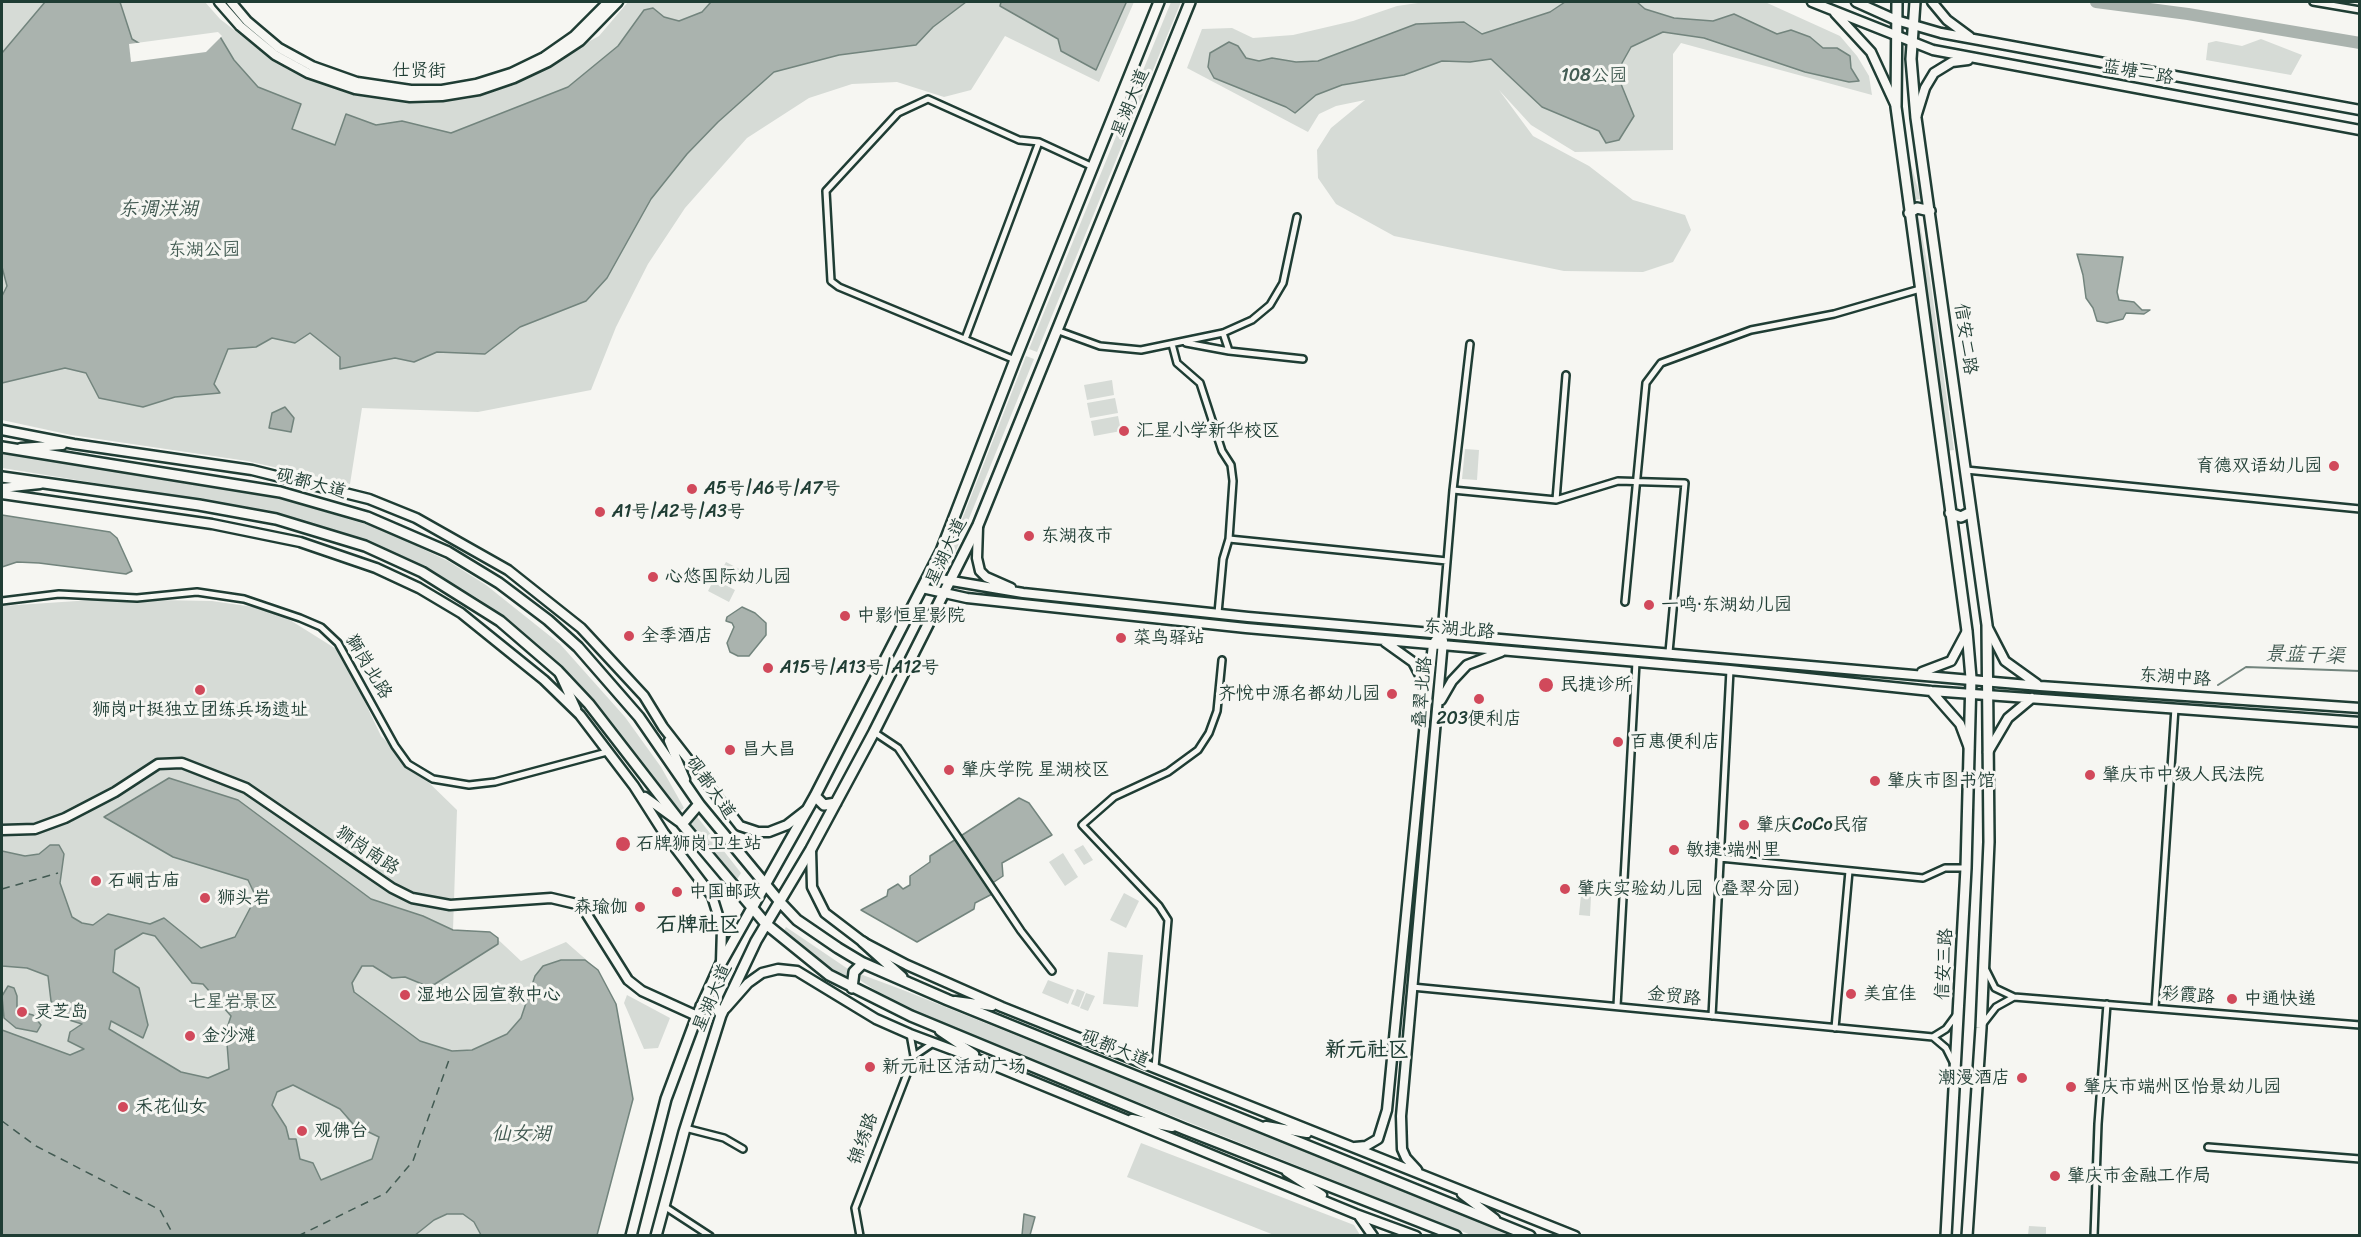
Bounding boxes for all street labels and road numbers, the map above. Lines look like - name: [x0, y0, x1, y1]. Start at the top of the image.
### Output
- street label: 蓝塘二路: [2101, 56, 2175, 90]
- street label: 仕贤街: [392, 60, 446, 82]
- street label: 星湖大道: [1108, 66, 1154, 140]
- street label: 信安二路: [1949, 302, 1981, 376]
- street label: 砚都大道: [273, 464, 349, 504]
- street label: 星湖大道: [922, 515, 972, 589]
- street label: 东湖北路: [1422, 616, 1496, 644]
- street label: 獅岗北路: [340, 631, 396, 703]
- street label: 叠翠北路: [1409, 655, 1437, 729]
- street label: 东湖中路: [2138, 665, 2212, 691]
- street label: 砚都大道: [681, 752, 739, 824]
- street label: 狮岗南路: [331, 822, 403, 880]
- street label: 信安三路: [1932, 927, 1958, 1001]
- street label: 星湖大道: [689, 961, 737, 1035]
- street label: 金贸路: [1646, 983, 1702, 1011]
- street label: 彩霞路: [2160, 983, 2216, 1009]
- street label: 砚都大道: [1078, 1026, 1152, 1072]
- street label: 锦绣路: [845, 1110, 883, 1168]

